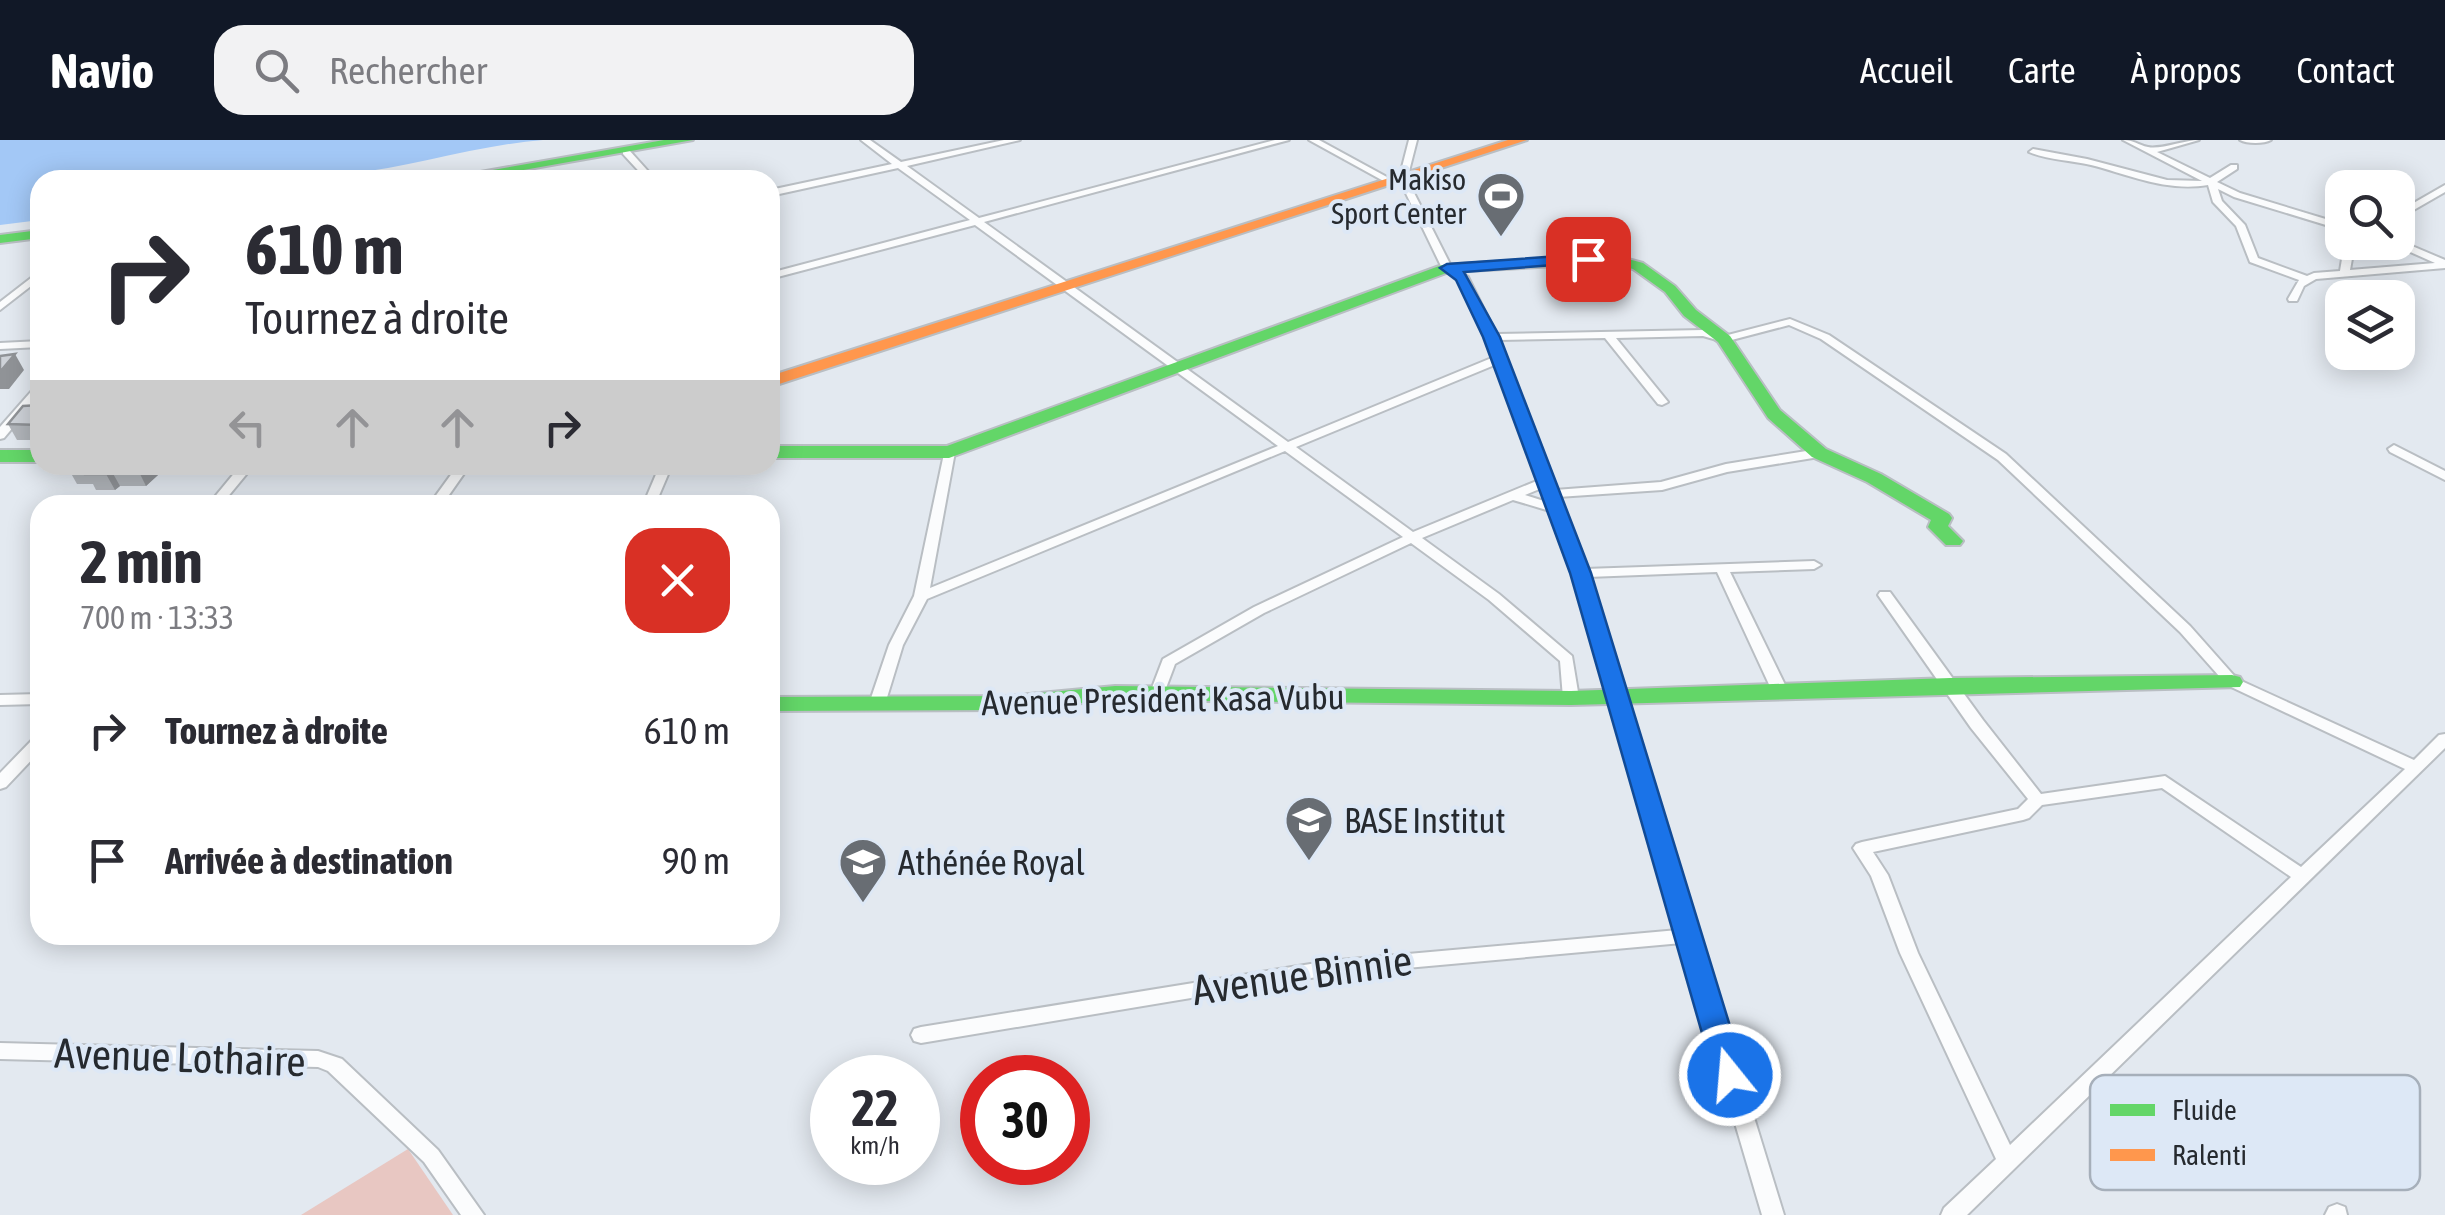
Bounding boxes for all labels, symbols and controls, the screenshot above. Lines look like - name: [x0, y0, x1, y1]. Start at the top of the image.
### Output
- search box: [214, 25, 914, 115]
- text: Navio: [50, 43, 154, 98]
- icon: search: [249, 43, 304, 98]
- text: Rechercher: [329, 49, 487, 92]
- text: Accueil: [1860, 50, 1953, 90]
- text: Carte: [2008, 50, 2076, 90]
- text: À propos: [2131, 50, 2241, 90]
- text: Contact: [2296, 50, 2395, 90]
- place label: Makiso Sport Center: [1331, 162, 1467, 230]
- sports icon: Makiso Sport Center: [1475, 170, 1527, 238]
- map controls: [2325, 170, 2415, 370]
- button: search: [2325, 170, 2415, 260]
- text: 610 m: [245, 209, 404, 289]
- icon: right: [80, 210, 210, 340]
- pin: [1546, 217, 1631, 302]
- icon: arrive: [1561, 232, 1616, 287]
- button: layers: [2325, 280, 2415, 370]
- text: Tournez à droite: [245, 292, 509, 344]
- icon: left: [220, 400, 275, 455]
- icon: ahead: [325, 400, 380, 455]
- icon: ahead: [430, 400, 485, 455]
- icon: right: [535, 400, 590, 455]
- text: 2 min: [80, 527, 203, 596]
- button: close: [625, 528, 730, 633]
- text: 700 m · 13:33: [80, 599, 234, 636]
- street label: Avenue President Kasa Vubu: [981, 676, 1345, 722]
- icon: right: [80, 703, 135, 758]
- text: Tournez à droite: [165, 709, 388, 752]
- text: 610 m: [644, 709, 730, 752]
- school or university icon: BASE Institut: [1283, 794, 1335, 862]
- place label: BASE Institut: [1344, 800, 1506, 840]
- icon: arrive: [80, 833, 135, 888]
- school or university icon: Athénée Royal: [837, 836, 889, 904]
- text: Arrivée à destination: [165, 839, 453, 882]
- text: 90 m: [662, 839, 730, 882]
- place label: Athénée Royal: [898, 842, 1085, 882]
- street label: Avenue Binnie: [1189, 936, 1415, 1014]
- position arrow: [1678, 1023, 1782, 1127]
- street label: Avenue Lothaire: [54, 1029, 306, 1085]
- speed limit sign: 30: [960, 1055, 1090, 1185]
- legend: [2090, 1075, 2420, 1190]
- text: 22: [851, 1079, 898, 1137]
- text: Fluide: [2172, 1094, 2237, 1126]
- text: km/h: [850, 1131, 900, 1159]
- text: Ralenti: [2172, 1139, 2247, 1171]

